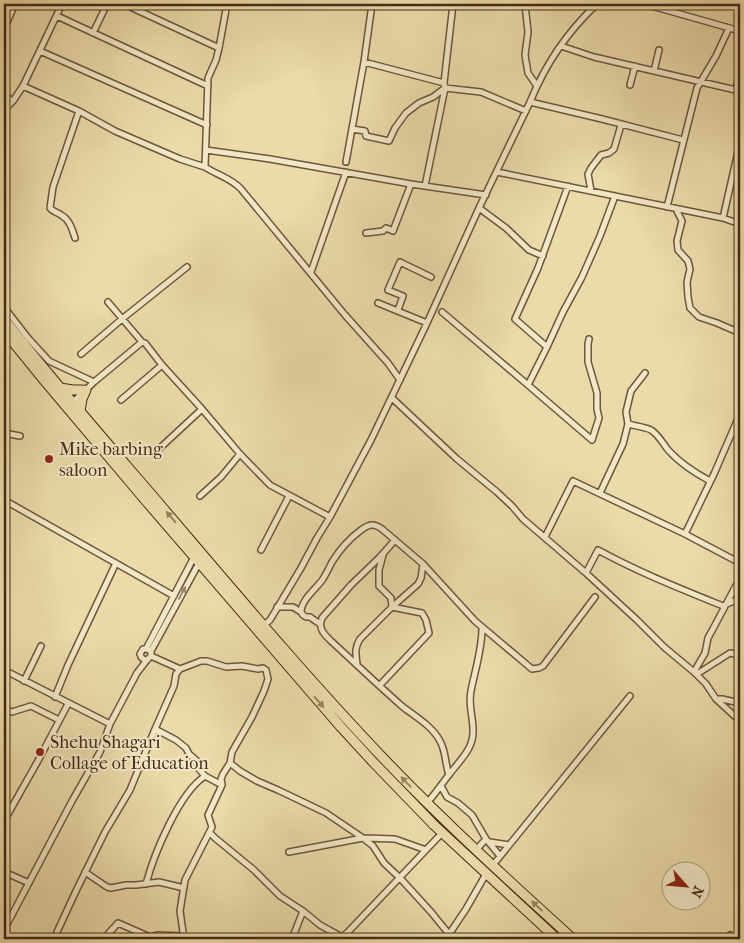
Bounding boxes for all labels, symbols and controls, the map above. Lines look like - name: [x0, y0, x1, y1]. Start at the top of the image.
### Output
- place label: Mike barbing saloon: [59, 439, 163, 481]
- marker: Mike barbing saloon: [43, 453, 55, 465]
- one-way arrow: [165, 511, 176, 524]
- one-way arrow: [178, 586, 187, 600]
- one-way arrow: [313, 695, 325, 707]
- place label: Shehu Shagari Collage of Education: [50, 732, 209, 774]
- marker: Shehu Shagari Collage of Education: [34, 746, 46, 758]
- one-way arrow: [401, 776, 413, 788]
- north arrow: [662, 860, 712, 910]
- text: N: [687, 883, 707, 901]
- one-way arrow: [531, 900, 543, 912]

